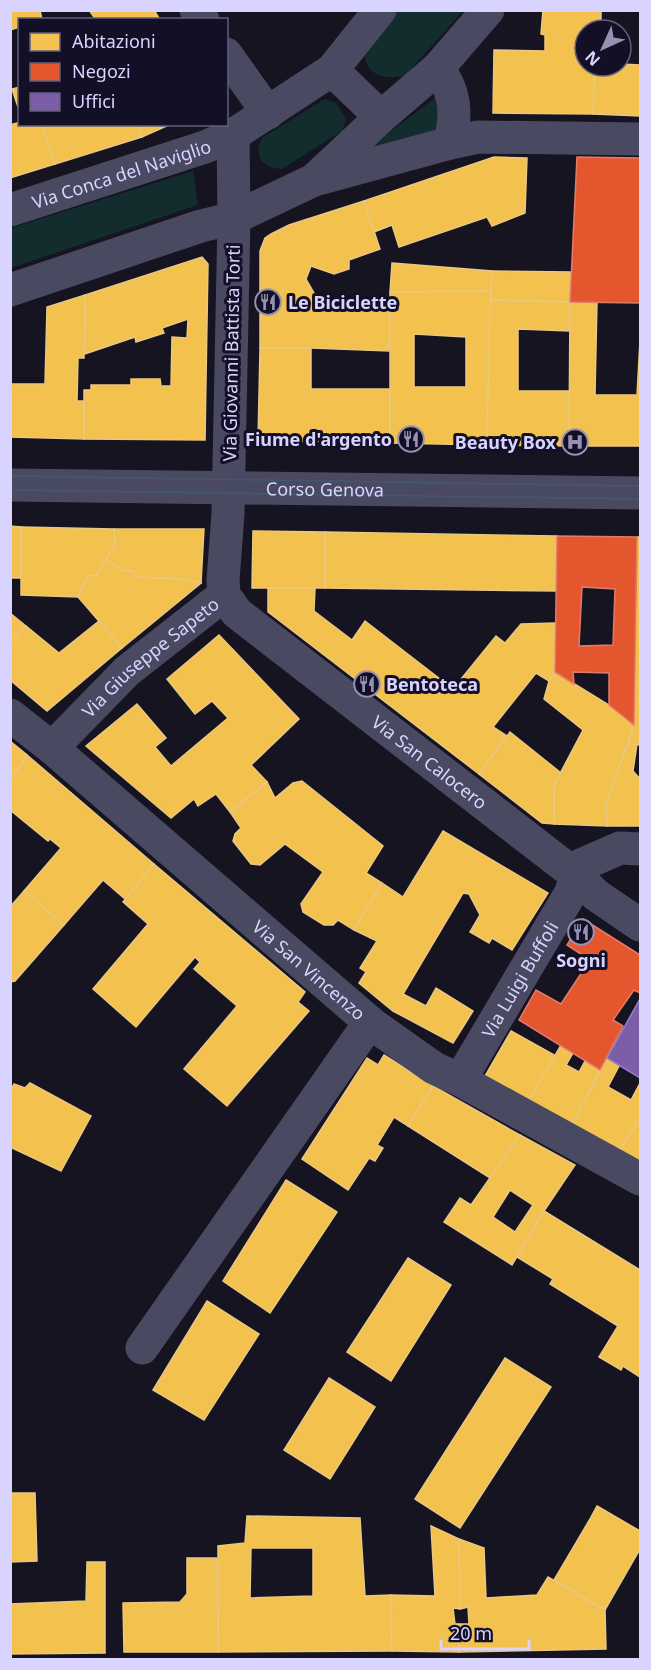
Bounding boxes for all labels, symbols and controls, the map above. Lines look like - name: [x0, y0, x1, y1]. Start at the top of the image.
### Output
- legend: [18, 18, 228, 126]
- north arrow: [573, 18, 633, 78]
- text: Abitazioni: [72, 29, 156, 53]
- text: N: [580, 46, 605, 71]
- text: Negozi: [72, 59, 131, 83]
- text: Uffici: [72, 89, 115, 113]
- street label: Via Conca del Naviglio: [29, 134, 214, 214]
- street label: Via Giovanni Battista Torti: [217, 244, 245, 462]
- restaurant icon: Le Biciclette: [253, 287, 283, 317]
- place label: Le Biciclette: [288, 290, 397, 314]
- restaurant icon: Fiume d'argento: [396, 424, 426, 454]
- place label: Fiume d'argento: [245, 427, 392, 451]
- hospital icon: Beauty Box: [560, 427, 590, 457]
- place label: Beauty Box: [455, 430, 557, 454]
- street label: Corso Genova: [266, 476, 384, 502]
- street label: Via Giuseppe Sapeto: [76, 592, 224, 723]
- restaurant icon: Bentoteca: [352, 669, 382, 699]
- place label: Bentoteca: [386, 672, 478, 696]
- street label: Via San Calocero: [367, 710, 492, 814]
- street label: Via San Vincenzo: [248, 914, 371, 1025]
- street label: Via Luigi Buffoli: [476, 917, 563, 1042]
- restaurant icon: Sogni: [566, 917, 596, 947]
- place label: Sogni: [556, 948, 606, 972]
- scale bar: [441, 1613, 530, 1651]
- text: 20 m: [450, 1621, 492, 1645]

